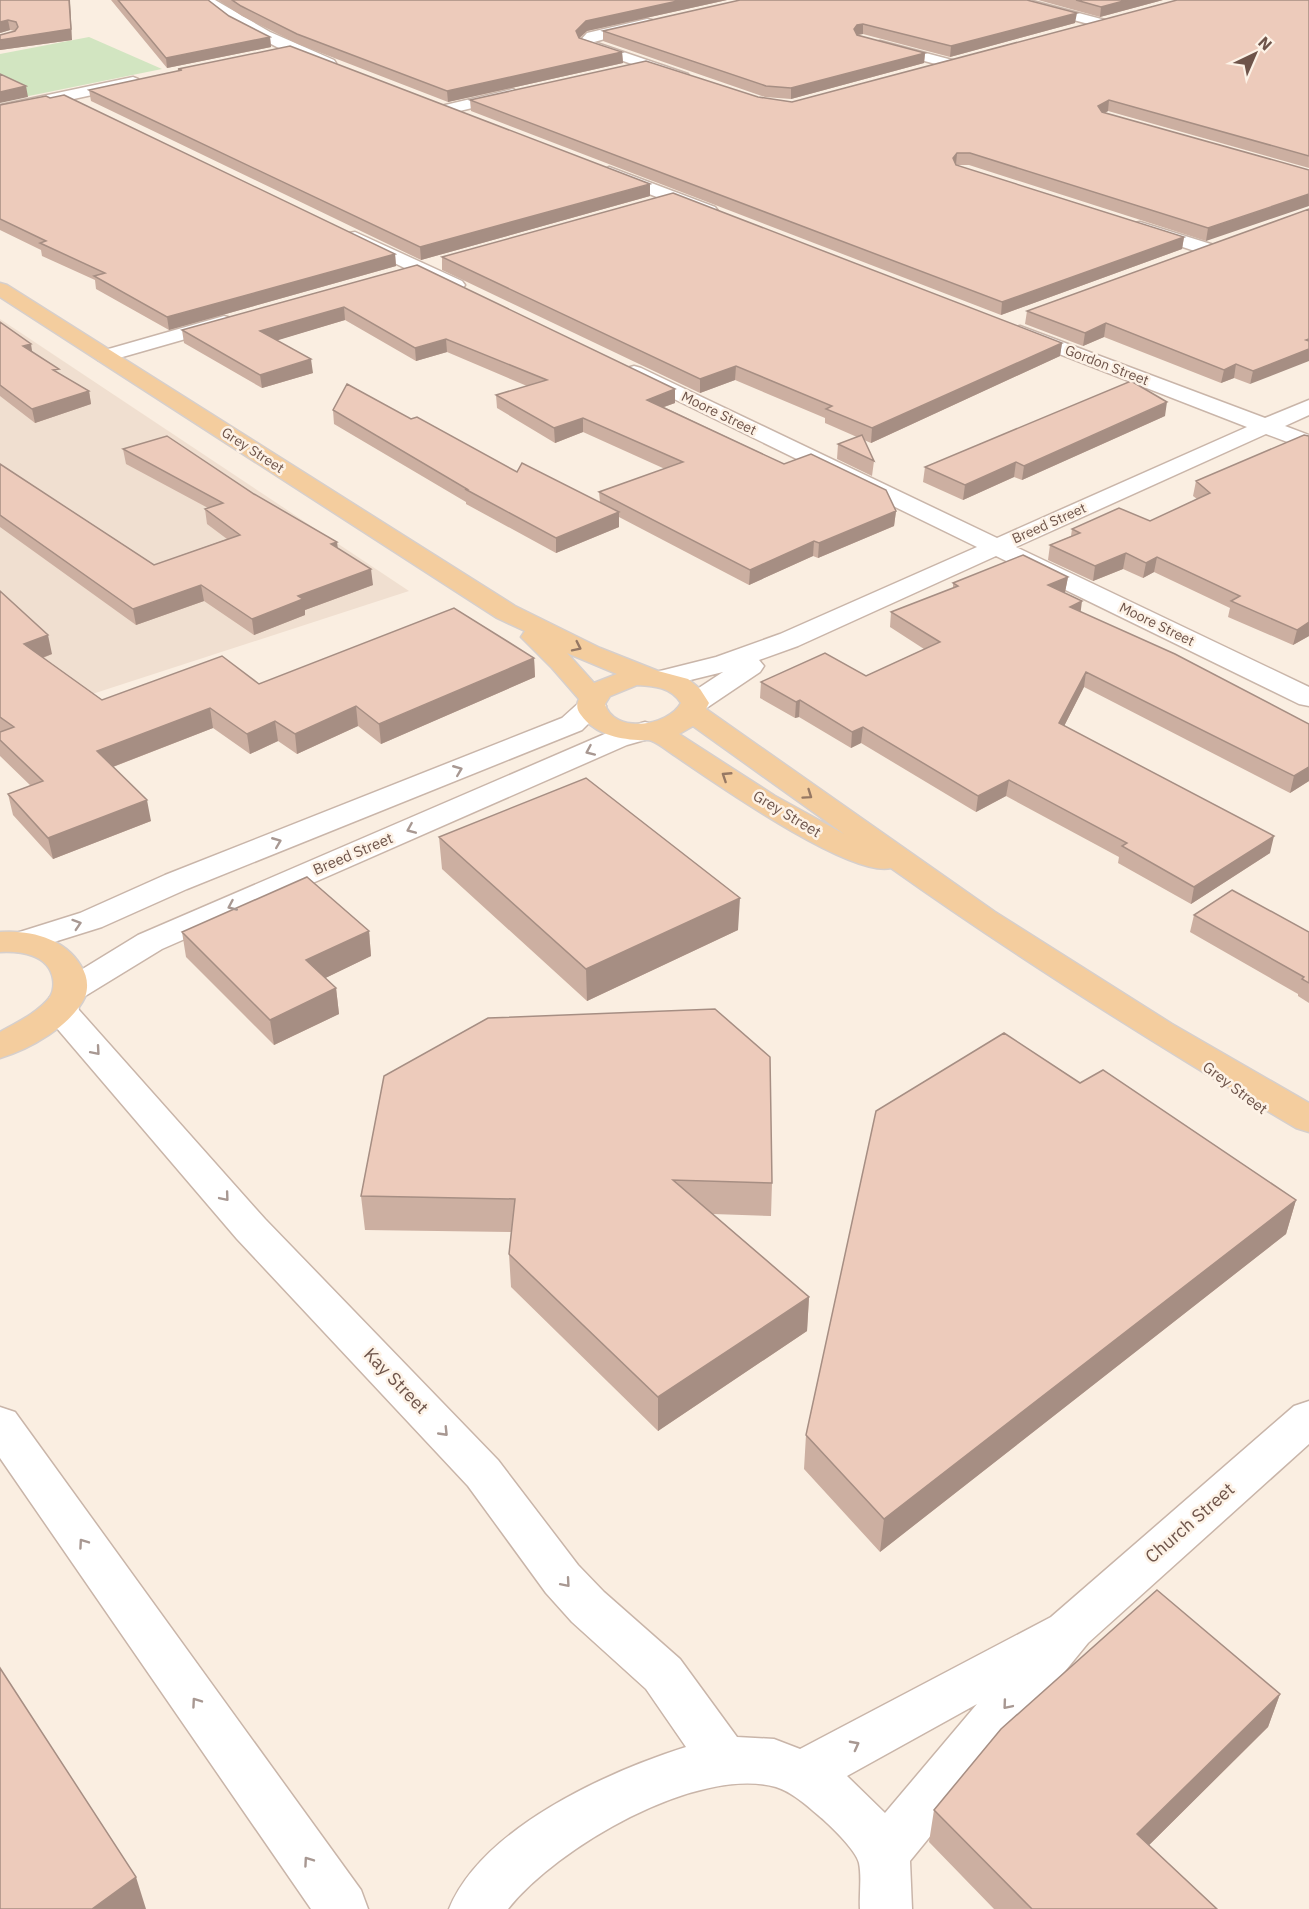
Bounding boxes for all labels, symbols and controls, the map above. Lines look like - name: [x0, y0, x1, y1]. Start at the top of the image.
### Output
- north arrow: [1225, 24, 1285, 84]
- text: N: [1254, 32, 1277, 54]
- street label: Gordon Street: [1063, 341, 1151, 389]
- street label: Moore Street: [678, 387, 760, 439]
- street label: Grey Street: [218, 423, 288, 477]
- street label: Breed Street: [1009, 499, 1089, 547]
- street label: Moore Street: [1116, 598, 1198, 650]
- one-way arrow: [571, 640, 582, 651]
- one-way arrow: [586, 744, 597, 756]
- one-way arrow: [452, 764, 463, 777]
- one-way arrow: [721, 772, 732, 783]
- street label: Grey Street: [750, 786, 825, 841]
- one-way arrow: [801, 788, 812, 799]
- one-way arrow: [407, 822, 418, 834]
- street label: Breed Street: [310, 828, 396, 879]
- one-way arrow: [271, 837, 282, 849]
- one-way arrow: [228, 899, 239, 911]
- one-way arrow: [71, 919, 82, 932]
- one-way arrow: [89, 1044, 100, 1055]
- street label: Grey Street: [1199, 1057, 1271, 1118]
- one-way arrow: [218, 1190, 229, 1201]
- street label: Kay Street: [359, 1343, 434, 1419]
- one-way arrow: [437, 1425, 448, 1435]
- street label: Church Street: [1140, 1478, 1239, 1568]
- one-way arrow: [79, 1538, 90, 1549]
- one-way arrow: [559, 1576, 570, 1587]
- one-way arrow: [192, 1697, 203, 1708]
- one-way arrow: [1003, 1698, 1014, 1709]
- one-way arrow: [849, 1741, 859, 1752]
- one-way arrow: [304, 1857, 315, 1868]

